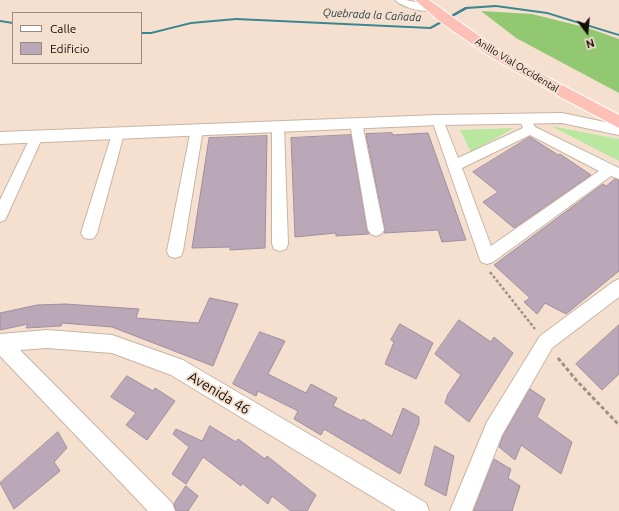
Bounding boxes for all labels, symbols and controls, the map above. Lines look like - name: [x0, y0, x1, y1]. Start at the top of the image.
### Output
- water label: Quebrada la Cañada: [322, 6, 422, 24]
- legend: [12, 12, 142, 64]
- north arrow: [567, 12, 607, 52]
- text: Calle: [50, 22, 76, 35]
- street label: Anillo Vial Occidental: [473, 35, 561, 95]
- text: N: [585, 37, 596, 50]
- text: Edificio: [50, 42, 90, 55]
- street label: Avenida 46: [185, 368, 253, 418]

